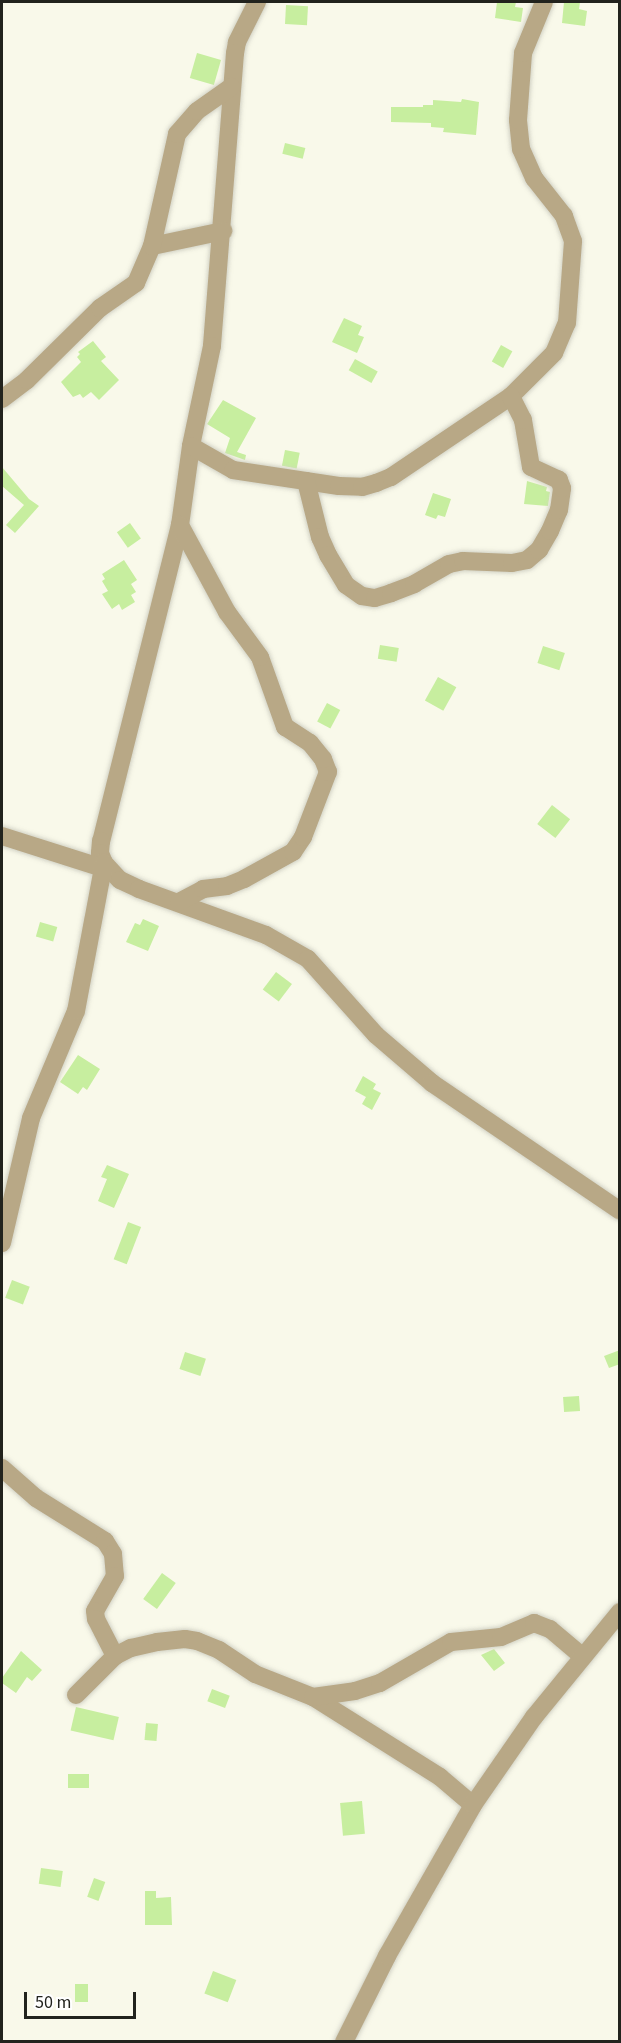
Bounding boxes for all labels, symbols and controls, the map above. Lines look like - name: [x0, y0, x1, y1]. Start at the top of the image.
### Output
- scale bar: [27, 1980, 140, 2018]
- text: 50 m: [35, 1990, 71, 2015]

